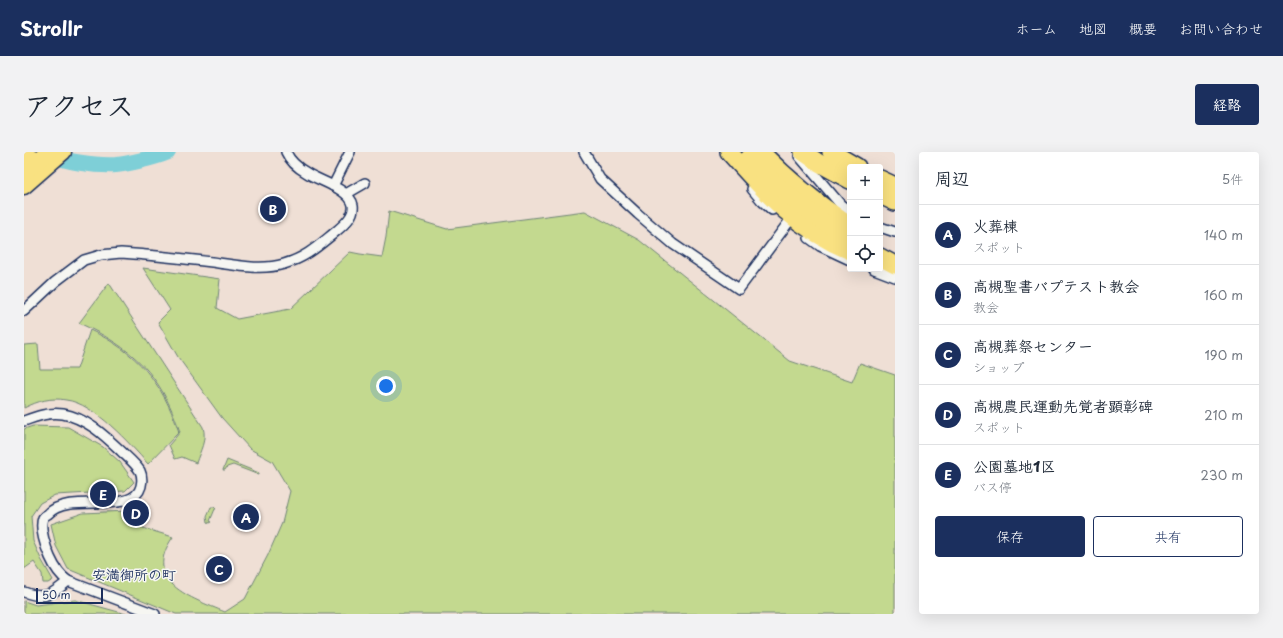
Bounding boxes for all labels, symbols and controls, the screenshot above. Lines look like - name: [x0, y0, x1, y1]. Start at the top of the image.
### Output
- text: Strollr: [20, 14, 83, 42]
- text: ホーム: [1016, 18, 1057, 39]
- text: 地図: [1079, 18, 1107, 39]
- text: 概要: [1129, 18, 1157, 39]
- text: お問い合わせ: [1179, 18, 1263, 39]
- text: アクセス: [24, 83, 134, 126]
- button: 経路: [1195, 84, 1259, 125]
- map controls: [847, 164, 883, 272]
- button: +: [847, 164, 883, 200]
- text: 周辺: [935, 165, 969, 191]
- text: 5件: [1222, 169, 1243, 188]
- pin: B: [260, 194, 286, 224]
- button: −: [847, 200, 883, 236]
- text: 火葬棟: [973, 214, 1018, 237]
- text: A: [943, 225, 953, 244]
- text: 140 m: [1204, 225, 1243, 244]
- button: locate: [847, 236, 883, 272]
- text: スポット: [973, 237, 1025, 256]
- text: 高槻聖書バプテスト教会: [973, 274, 1139, 297]
- text: B: [944, 285, 952, 304]
- text: 160 m: [1204, 285, 1243, 304]
- text: 教会: [973, 297, 999, 316]
- text: 高槻葬祭センター: [973, 334, 1093, 357]
- text: C: [943, 345, 953, 364]
- text: 190 m: [1204, 345, 1243, 364]
- text: ショップ: [973, 357, 1024, 376]
- your location: [376, 376, 396, 396]
- text: 高槻農民運動先覚者顕彰碑: [973, 394, 1153, 417]
- text: D: [943, 405, 953, 424]
- text: 210 m: [1204, 405, 1243, 424]
- text: スポット: [973, 417, 1025, 436]
- text: 公園墓地1区: [973, 454, 1055, 477]
- text: E: [944, 465, 952, 484]
- text: 230 m: [1201, 465, 1243, 484]
- text: バス停: [973, 477, 1012, 496]
- pin: E: [90, 479, 116, 509]
- pin: D: [123, 498, 149, 528]
- pin: A: [233, 502, 259, 532]
- button: 保存: [935, 516, 1085, 557]
- button: 共有: [1093, 516, 1243, 557]
- pin: C: [206, 554, 232, 584]
- district label: 安満御所の町: [92, 564, 176, 585]
- scale bar: [36, 586, 103, 605]
- text: 50 m: [42, 586, 71, 603]

